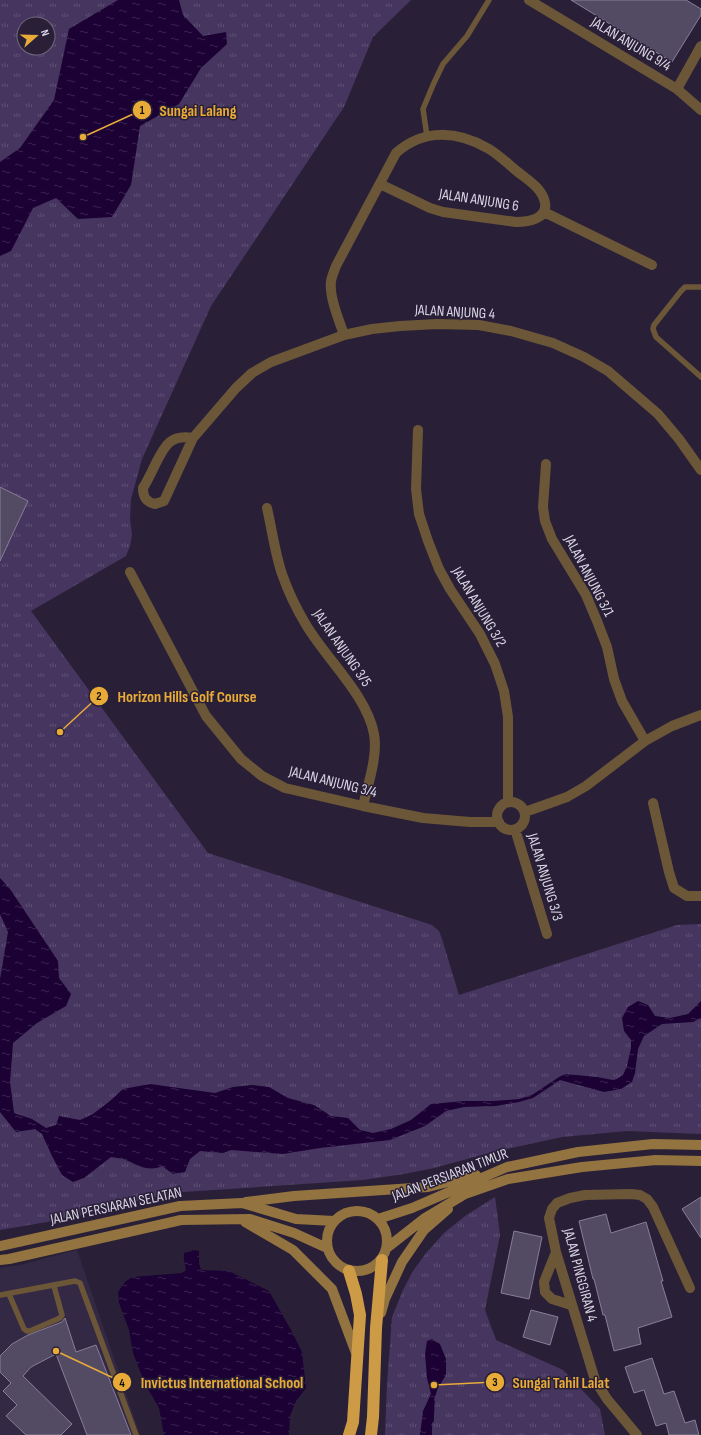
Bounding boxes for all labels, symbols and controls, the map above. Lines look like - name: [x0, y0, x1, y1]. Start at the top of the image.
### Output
- street label: JALAN ANJUNG 9/4: [586, 12, 675, 75]
- north arrow: [16, 16, 56, 56]
- text: N: [38, 28, 52, 38]
- callout: Sungai Lalang: [132, 96, 244, 124]
- text: Sungai Lalang: [160, 102, 237, 121]
- text: 1: [140, 103, 145, 118]
- street label: JALAN ANJUNG 6: [437, 184, 520, 216]
- street label: JALAN ANJUNG 4: [414, 300, 495, 324]
- street label: JALAN ANJUNG 3/1: [559, 531, 619, 621]
- street label: JALAN ANJUNG 3/2: [447, 562, 510, 651]
- street label: JALAN ANJUNG 3/5: [308, 605, 376, 690]
- callout: Horizon Hills Golf Course: [89, 682, 264, 710]
- text: Horizon Hills Golf Course: [117, 688, 257, 707]
- text: 2: [96, 689, 102, 704]
- street label: JALAN ANJUNG 3/4: [286, 762, 379, 802]
- street label: JALAN ANJUNG 3/3: [522, 830, 567, 923]
- street label: JALAN PERSIARAN TIMUR: [388, 1144, 511, 1206]
- street label: JALAN PERSIARAN SELATAN: [48, 1183, 183, 1229]
- street label: JALAN PINGGIRAN 4: [558, 1225, 602, 1324]
- callout: Invictus International School: [112, 1368, 311, 1396]
- callout: Sungai Tahil Lalat: [485, 1368, 618, 1396]
- text: Invictus International School: [141, 1374, 303, 1393]
- text: Sungai Tahil Lalat: [513, 1374, 609, 1393]
- text: 3: [492, 1375, 498, 1390]
- text: 4: [119, 1376, 125, 1391]

